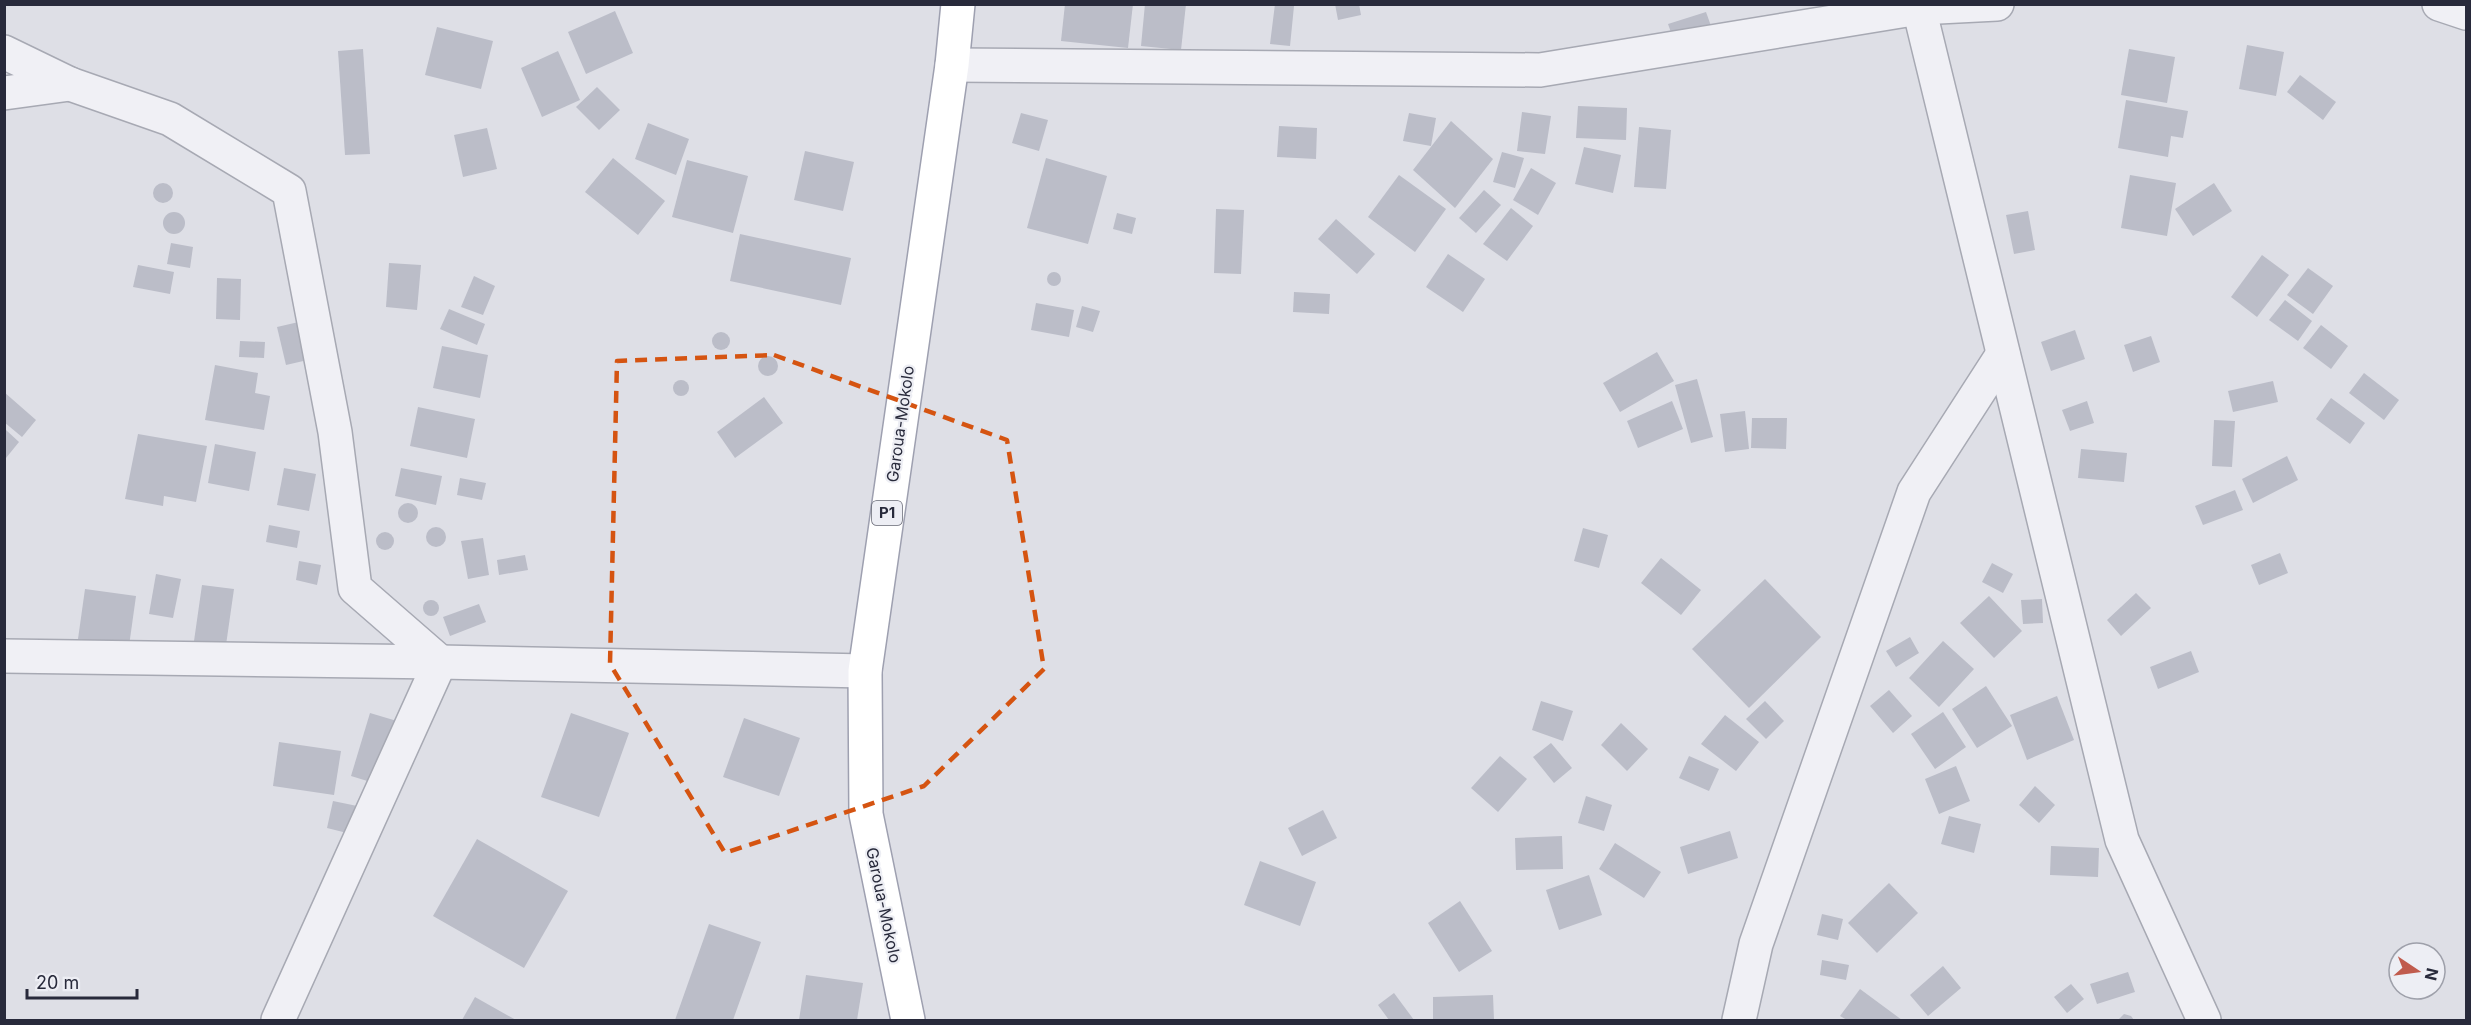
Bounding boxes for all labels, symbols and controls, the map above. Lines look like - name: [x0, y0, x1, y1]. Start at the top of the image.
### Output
- street label: Garoua-Mokolo: [882, 364, 918, 484]
- road number: P1: [872, 501, 902, 525]
- street label: Garoua-Mokolo: [862, 845, 906, 965]
- north arrow: [2387, 941, 2447, 1001]
- scale bar: [27, 962, 136, 1000]
- text: N: [2420, 966, 2443, 983]
- text: 20 m: [36, 972, 79, 993]

